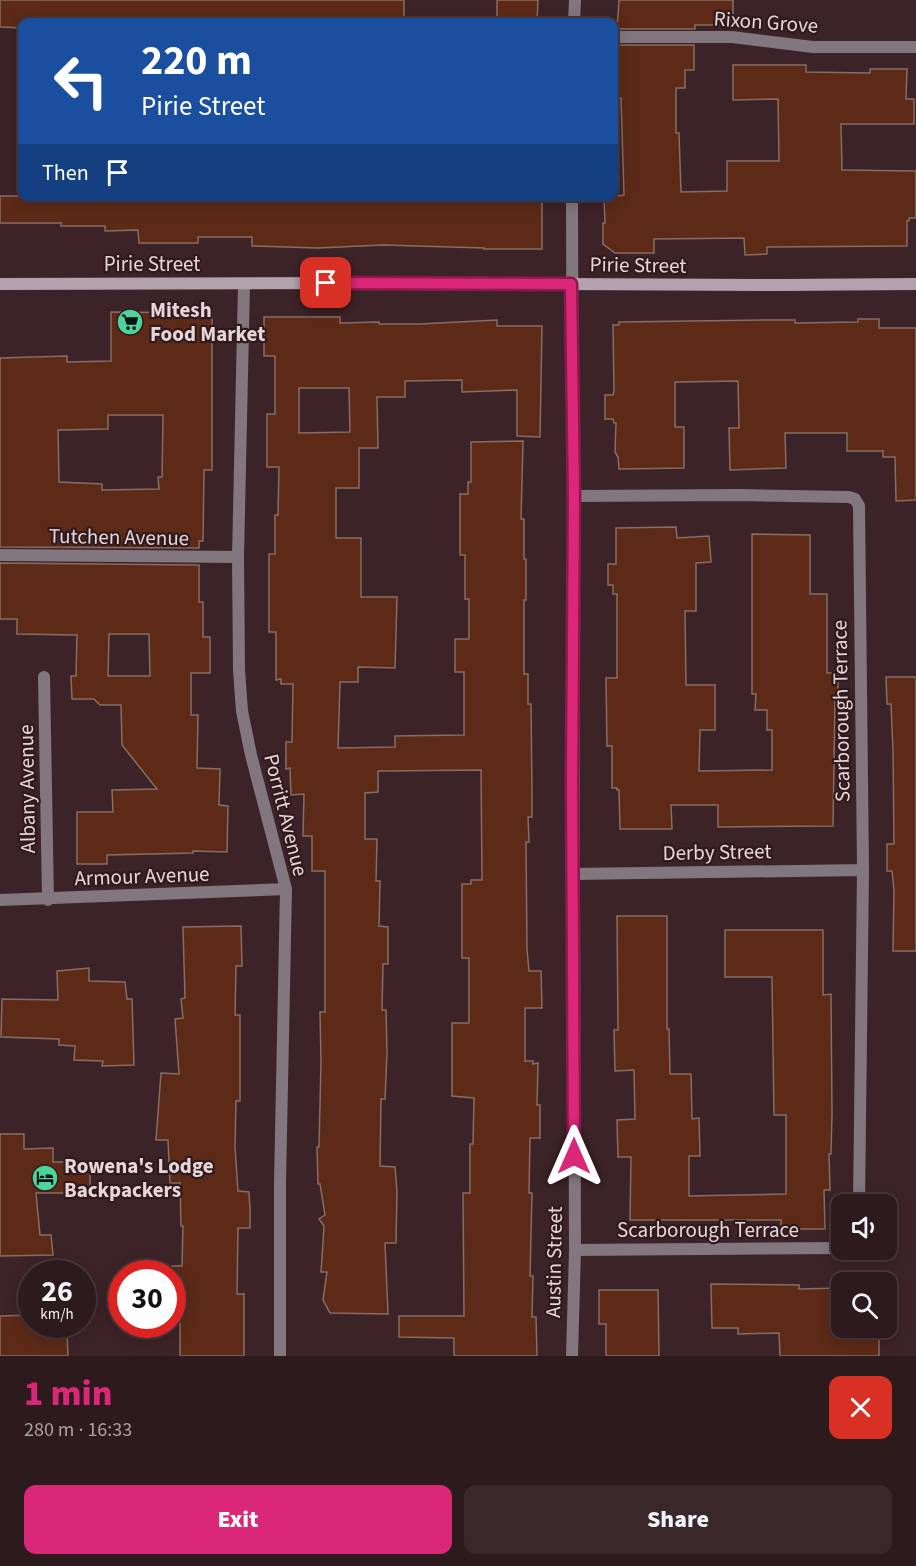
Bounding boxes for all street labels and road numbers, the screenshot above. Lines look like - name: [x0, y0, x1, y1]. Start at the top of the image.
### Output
- street label: Rixon Grove: [713, 3, 819, 41]
- street label: Pirie Street: [104, 249, 200, 279]
- street label: Pirie Street: [589, 249, 687, 281]
- street label: Tutchen Avenue: [49, 521, 189, 553]
- street label: Scarborough Terrace: [824, 620, 858, 802]
- street label: Albany Avenue: [11, 724, 43, 854]
- street label: Porritt Avenue: [256, 751, 316, 879]
- street label: Derby Street: [662, 836, 772, 868]
- street label: Armour Avenue: [74, 859, 210, 893]
- street label: Austin Street: [538, 1206, 570, 1318]
- street label: Scarborough Terrace: [617, 1215, 799, 1245]

